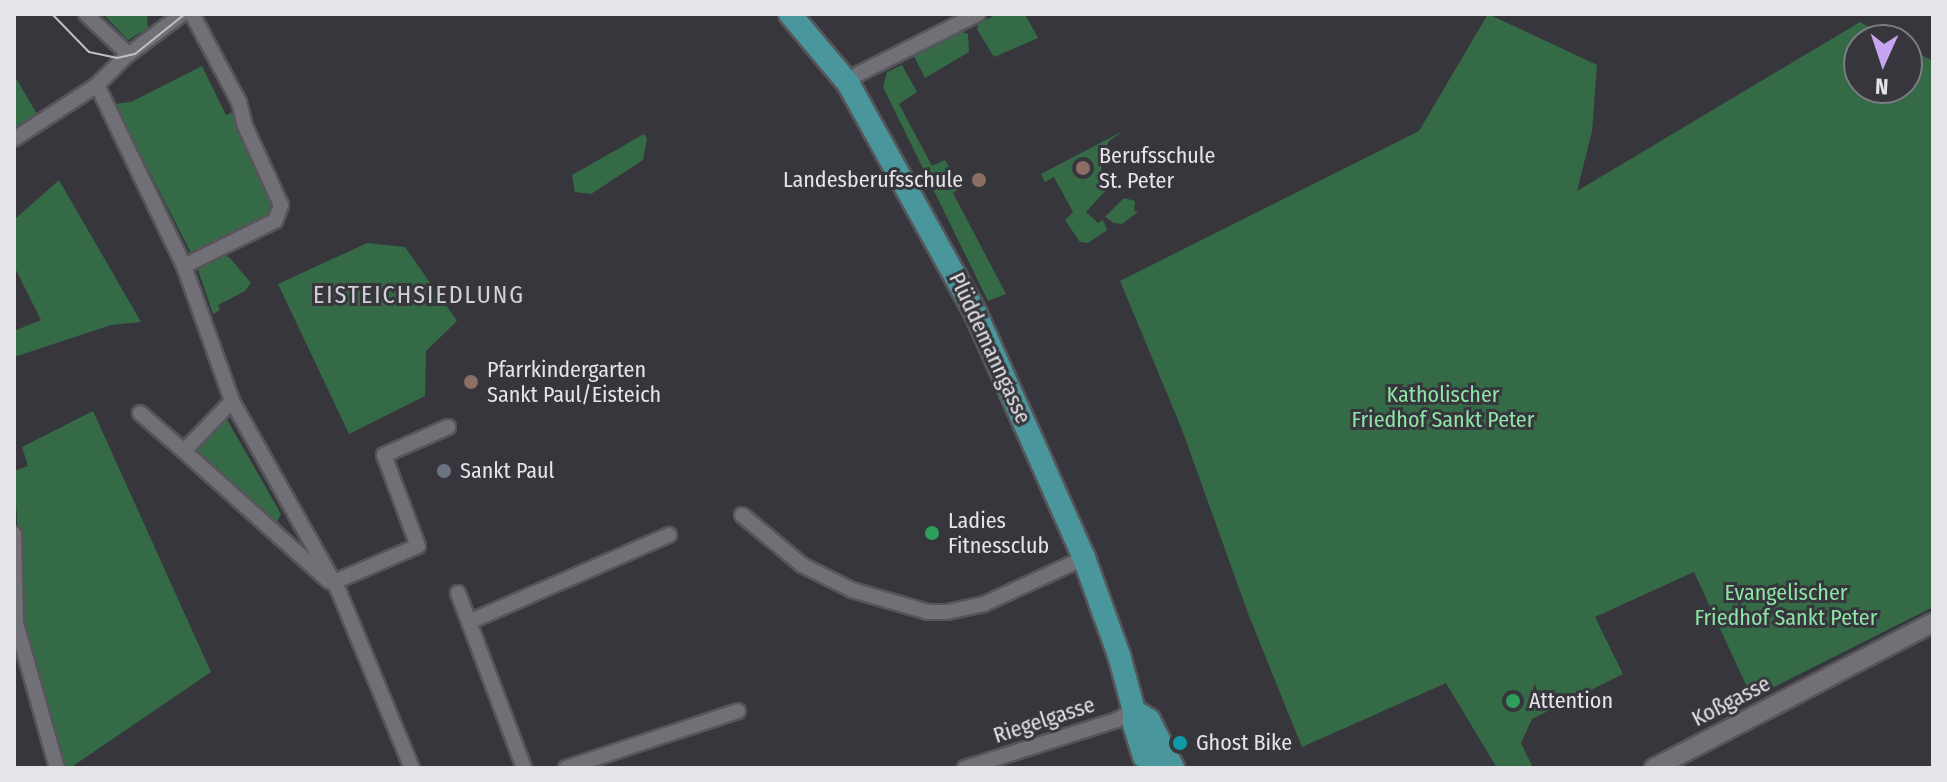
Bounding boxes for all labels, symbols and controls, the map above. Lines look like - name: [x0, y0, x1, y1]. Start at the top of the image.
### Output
- north arrow: [1843, 24, 1923, 104]
- text: N: [1875, 73, 1889, 100]
- place label: Berufsschule St. Peter: [1099, 142, 1215, 194]
- marker: Berufsschule St. Peter: [1074, 159, 1092, 177]
- place label: Landesberufsschule: [783, 167, 963, 193]
- marker: Landesberufsschule: [970, 171, 988, 189]
- street label: Plüddemanngasse: [943, 268, 1037, 428]
- district label: EISTEICHSIEDLUNG: [313, 282, 525, 310]
- place label: Pfarrkindergarten Sankt Paul/Eisteich: [487, 356, 661, 408]
- marker: Pfarrkindergarten Sankt Paul/Eisteich: [462, 373, 480, 391]
- park label: Katholischer Friedhof Sankt Peter: [1352, 381, 1534, 432]
- place label: Sankt Paul: [460, 458, 554, 484]
- marker: Sankt Paul: [435, 462, 453, 480]
- place label: Ladies Fitnessclub: [948, 507, 1049, 558]
- marker: Ladies Fitnessclub: [923, 524, 941, 542]
- park label: Evangelischer Friedhof Sankt Peter: [1695, 579, 1877, 630]
- street label: Koßgasse: [1687, 670, 1775, 732]
- place label: Attention: [1529, 688, 1613, 714]
- street label: Riegelgasse: [990, 691, 1098, 749]
- marker: Attention: [1504, 692, 1522, 710]
- place label: Ghost Bike: [1196, 730, 1292, 756]
- marker: Ghost Bike: [1171, 734, 1189, 752]

